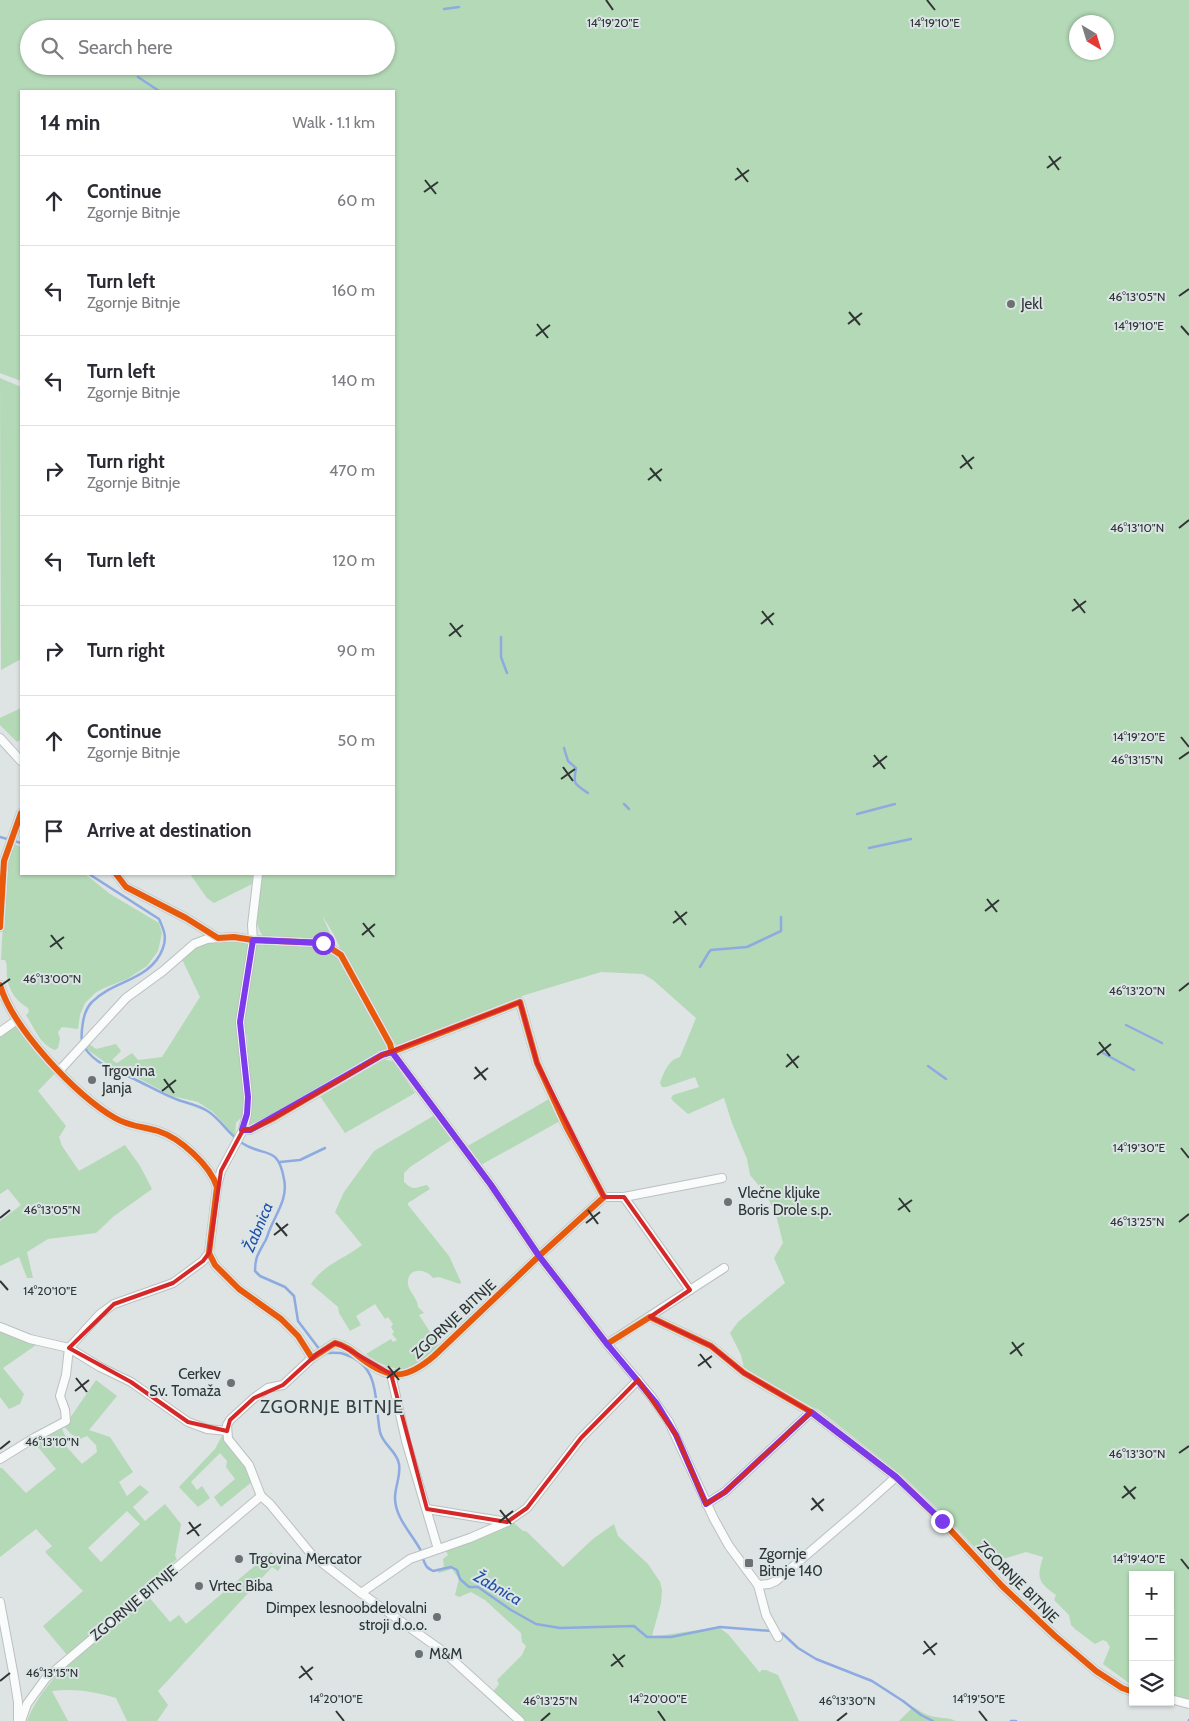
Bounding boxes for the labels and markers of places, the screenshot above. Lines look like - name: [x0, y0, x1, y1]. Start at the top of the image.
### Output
- place label: Jekl: [1020, 295, 1043, 313]
- marker: Jekl: [1005, 298, 1017, 310]
- place label: Trgovina Janja: [101, 1062, 156, 1097]
- marker: Trgovina Janja: [86, 1074, 98, 1086]
- place label: Vlečne kljuke Boris Drole s.p.: [738, 1184, 832, 1219]
- marker: Vlečne kljuke Boris Drole s.p.: [722, 1196, 734, 1208]
- place label: Cerkev Sv. Tomaža: [149, 1365, 222, 1400]
- marker: Cerkev Sv. Tomaža: [225, 1377, 237, 1389]
- place label: Zgornje Bitnje 140: [759, 1545, 823, 1580]
- place label: Trgovina Mercator: [249, 1550, 362, 1568]
- marker: Trgovina Mercator: [233, 1553, 245, 1565]
- marker: Zgornje Bitnje 140: [743, 1557, 755, 1569]
- place label: Vrtec Biba: [209, 1577, 274, 1595]
- marker: Vrtec Biba: [193, 1580, 205, 1592]
- place label: Dimpex lesnoobdelovalni stroji d.o.o.: [266, 1599, 427, 1634]
- marker: Dimpex lesnoobdelovalni stroji d.o.o.: [431, 1611, 443, 1623]
- place label: M&M: [429, 1645, 463, 1663]
- marker: M&M: [413, 1648, 425, 1660]

